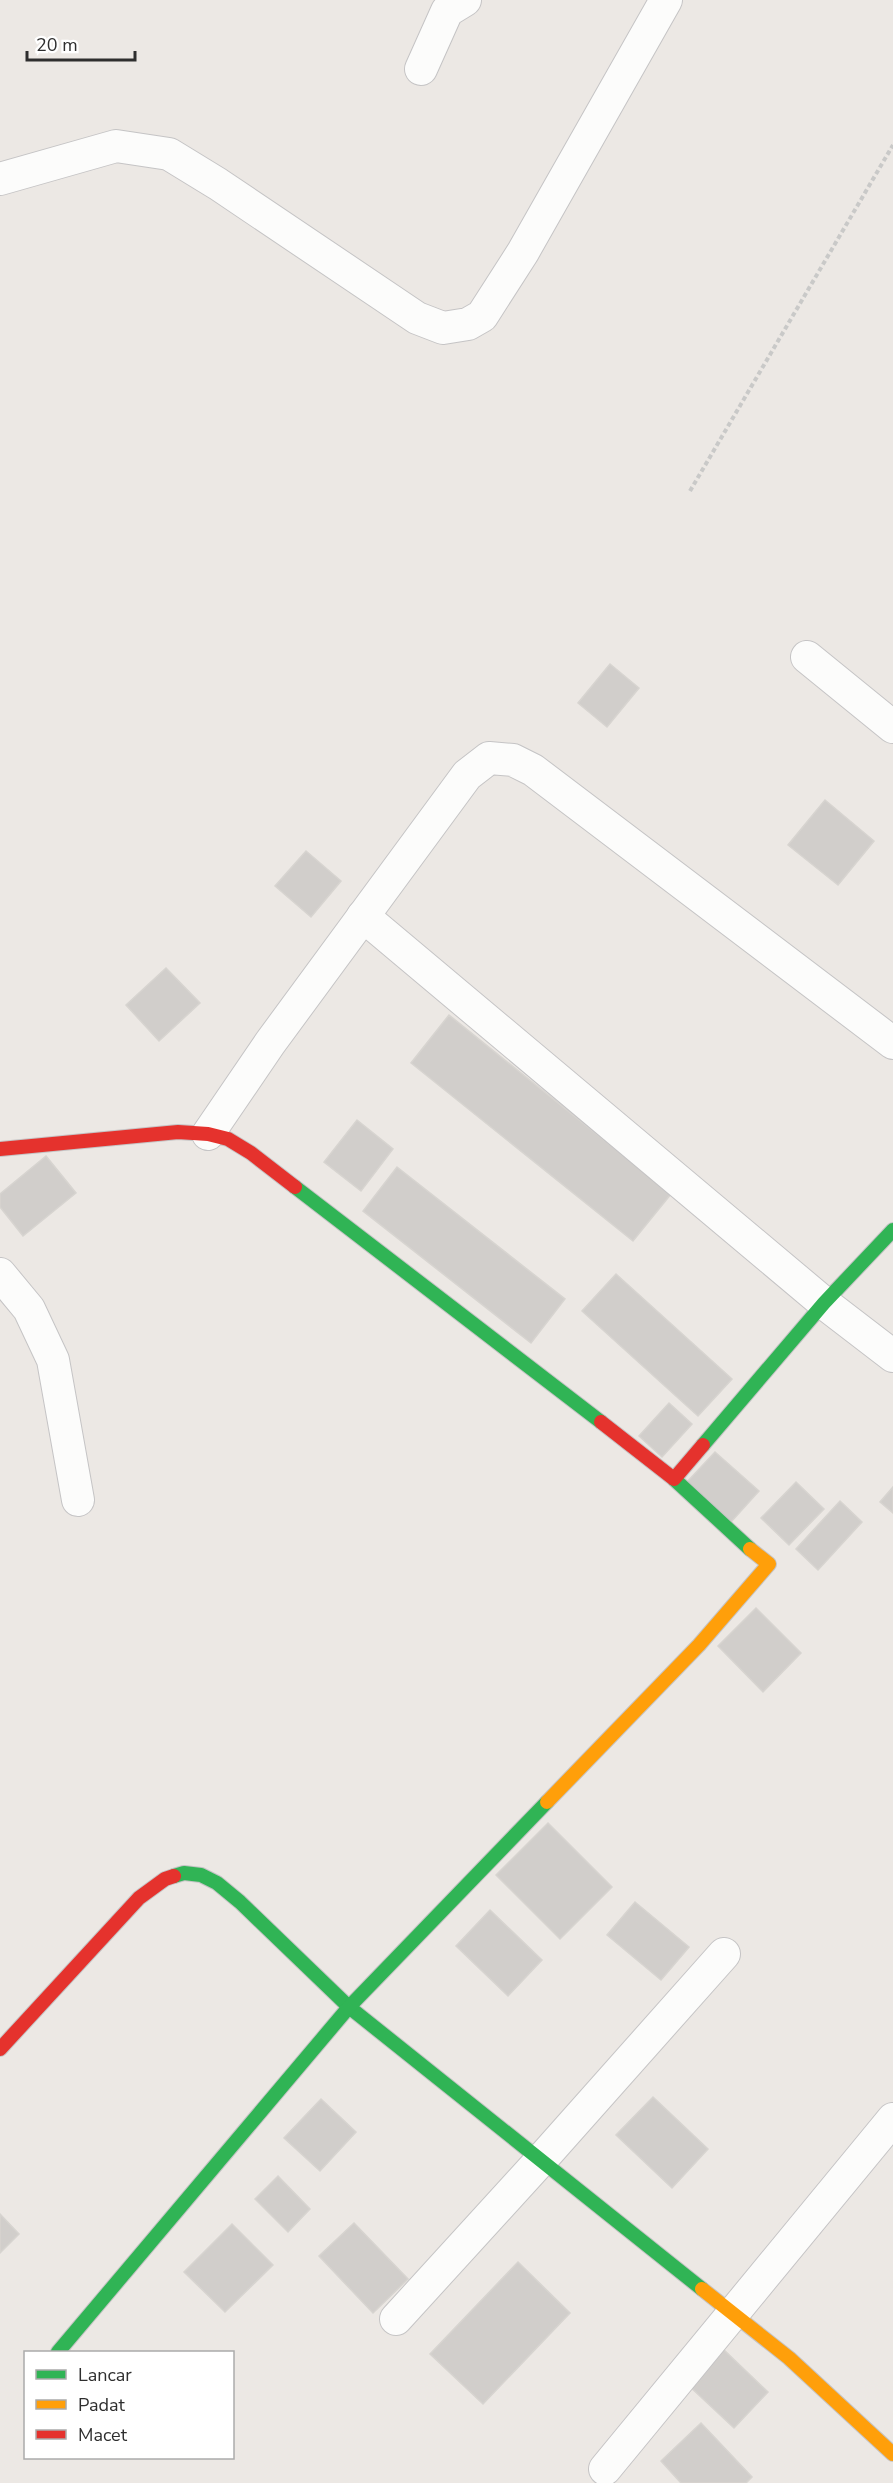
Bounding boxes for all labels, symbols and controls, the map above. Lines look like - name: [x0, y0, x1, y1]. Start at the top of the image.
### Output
- scale bar: [27, 24, 135, 62]
- text: 20 m: [36, 33, 78, 57]
- legend: [24, 2351, 234, 2459]
- text: Lancar: [78, 2363, 132, 2387]
- text: Padat: [78, 2393, 126, 2417]
- text: Macet: [78, 2423, 128, 2447]

